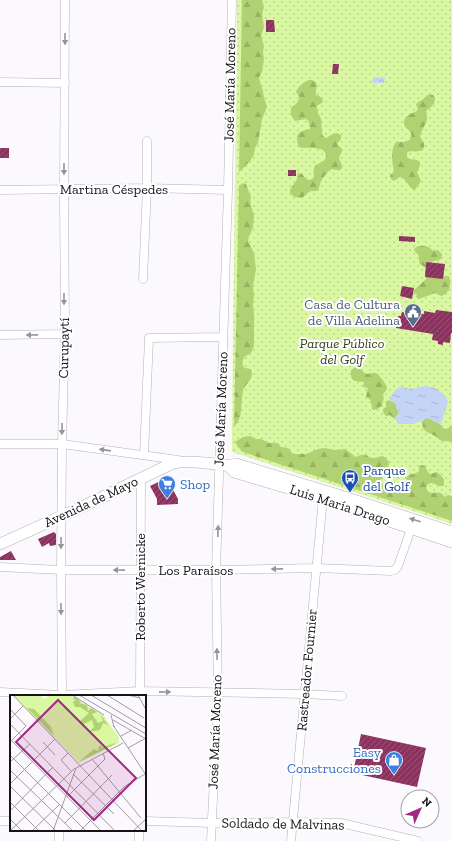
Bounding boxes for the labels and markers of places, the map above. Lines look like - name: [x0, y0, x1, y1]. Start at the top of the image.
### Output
- place label: Casa de Cultura de Villa Adelina: [304, 296, 400, 329]
- public building icon: Casa de Cultura de Villa Adelina: [403, 302, 423, 327]
- place label: Parque del Golf: [363, 462, 411, 495]
- bus stop icon: Parque del Golf: [340, 468, 360, 493]
- supermarket icon: Shop: [157, 474, 177, 499]
- place label: Shop: [180, 476, 210, 493]
- place label: Easy Construcciones: [287, 744, 382, 777]
- shop icon: Easy Construcciones: [384, 750, 404, 775]

